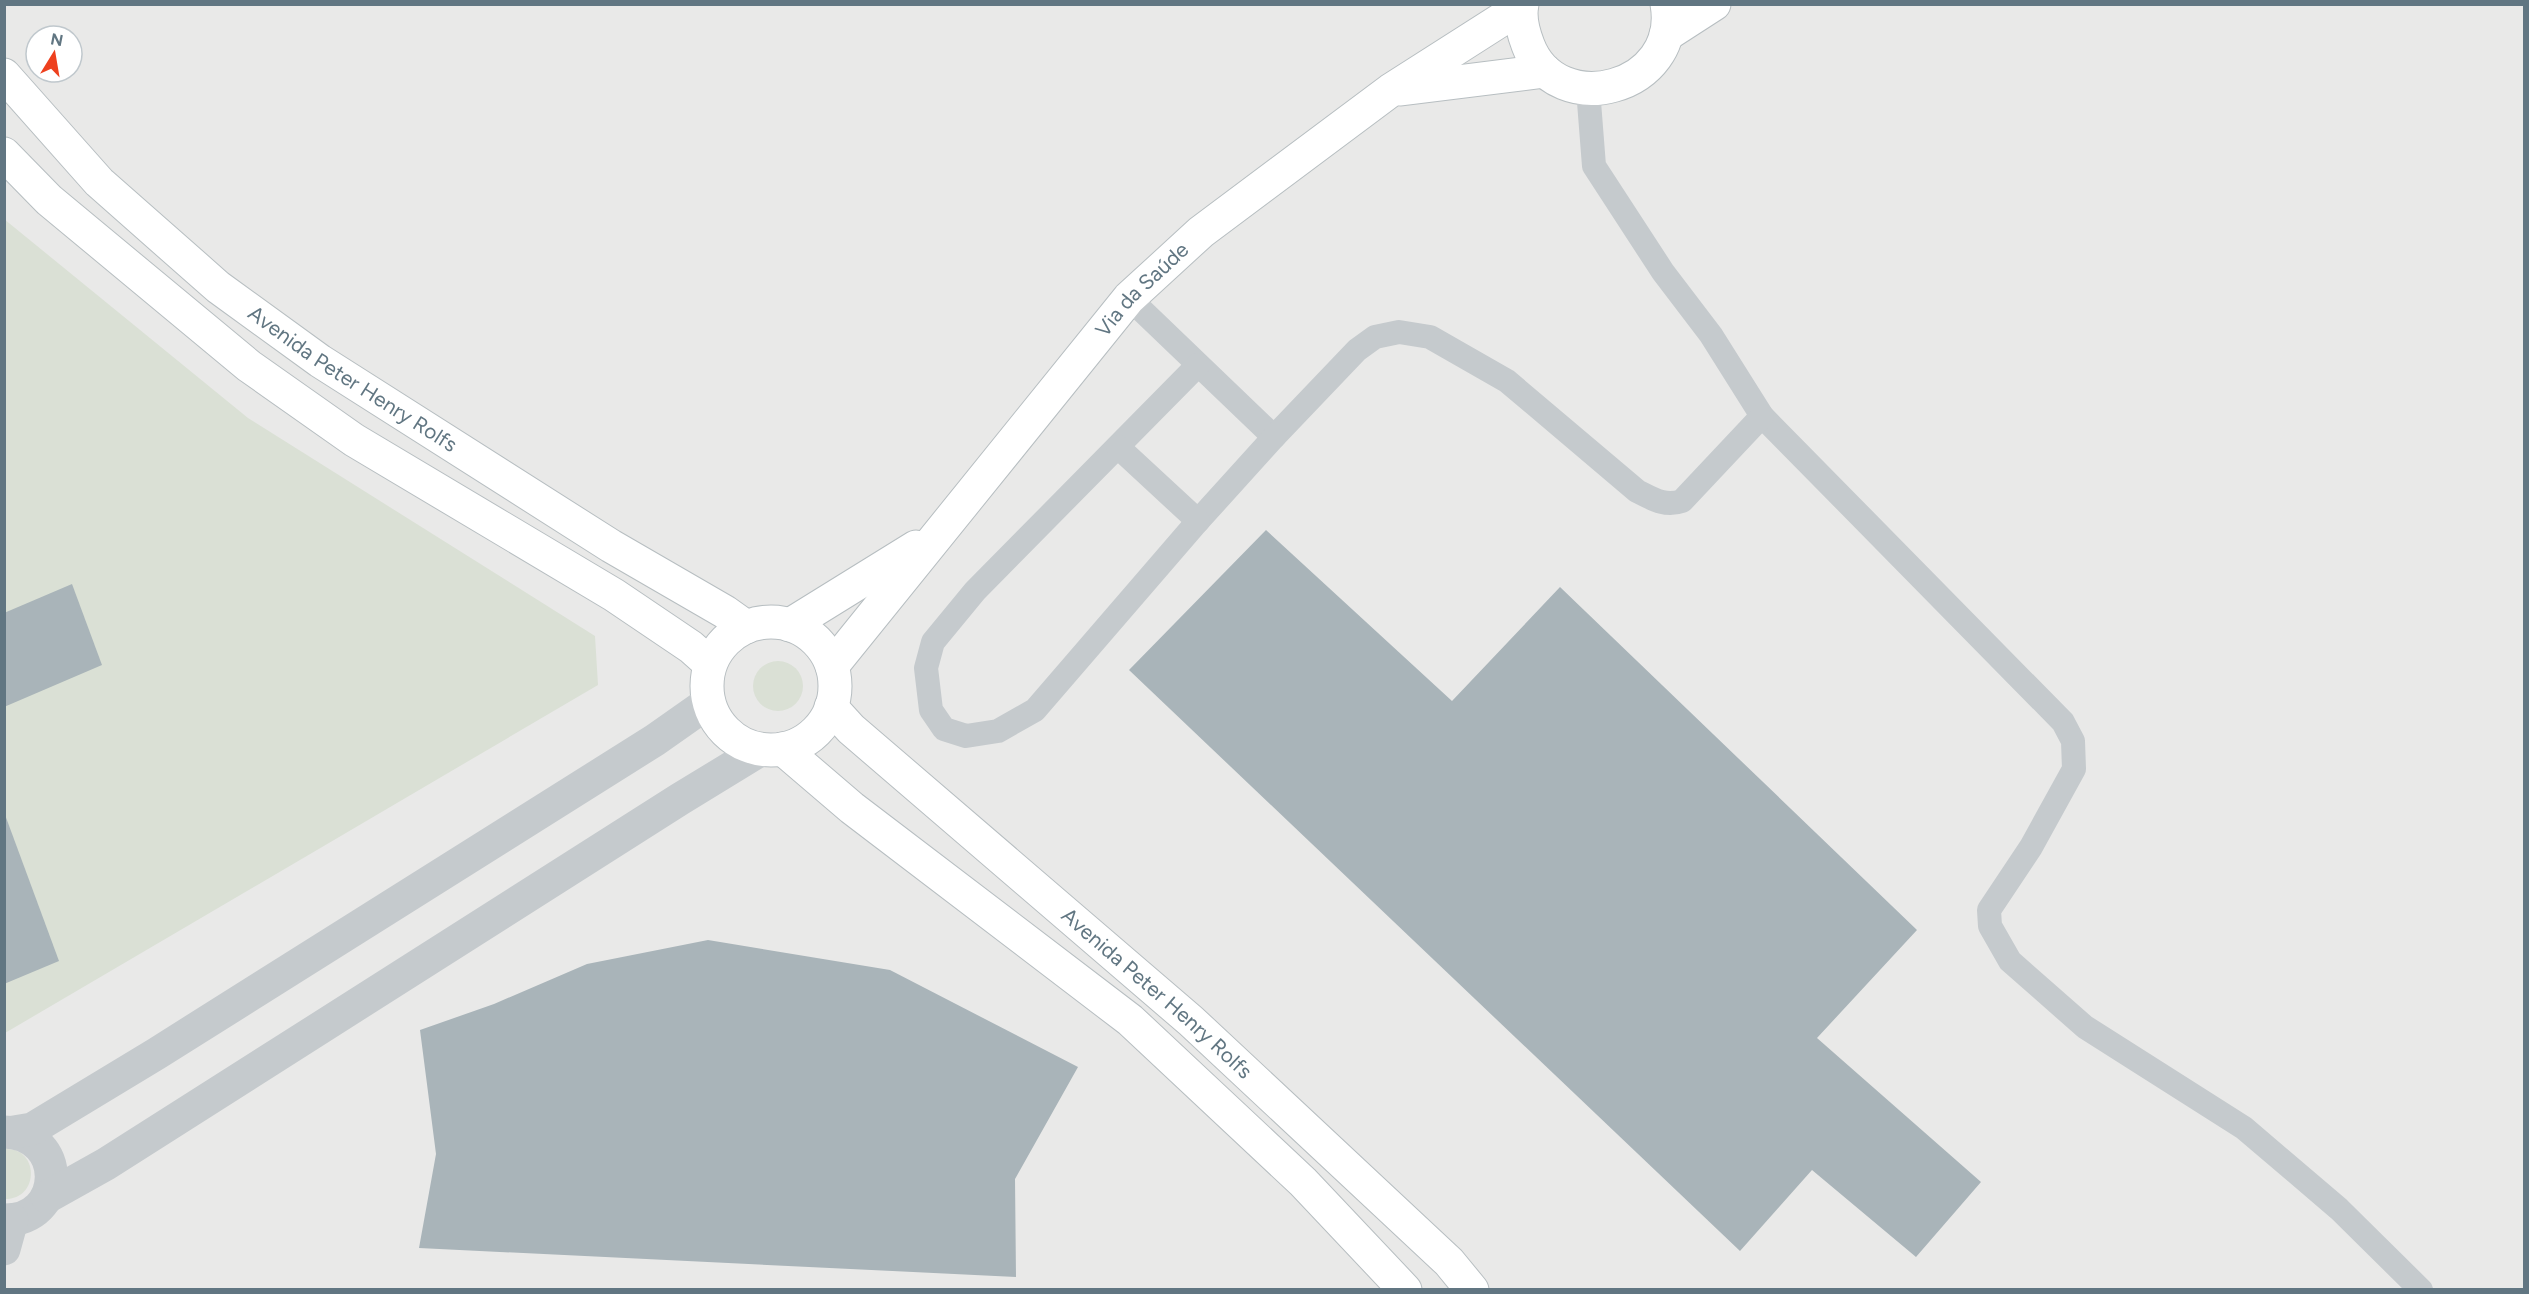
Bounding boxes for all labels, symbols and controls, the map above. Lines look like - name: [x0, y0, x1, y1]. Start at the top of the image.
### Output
- north arrow: [24, 24, 84, 84]
- text: N: [49, 29, 65, 50]
- street label: Via da Saúde: [1090, 237, 1193, 342]
- street label: Avenida Peter Henry Rolfs: [244, 300, 462, 457]
- street label: Avenida Peter Henry Rolfs: [1057, 902, 1258, 1084]

